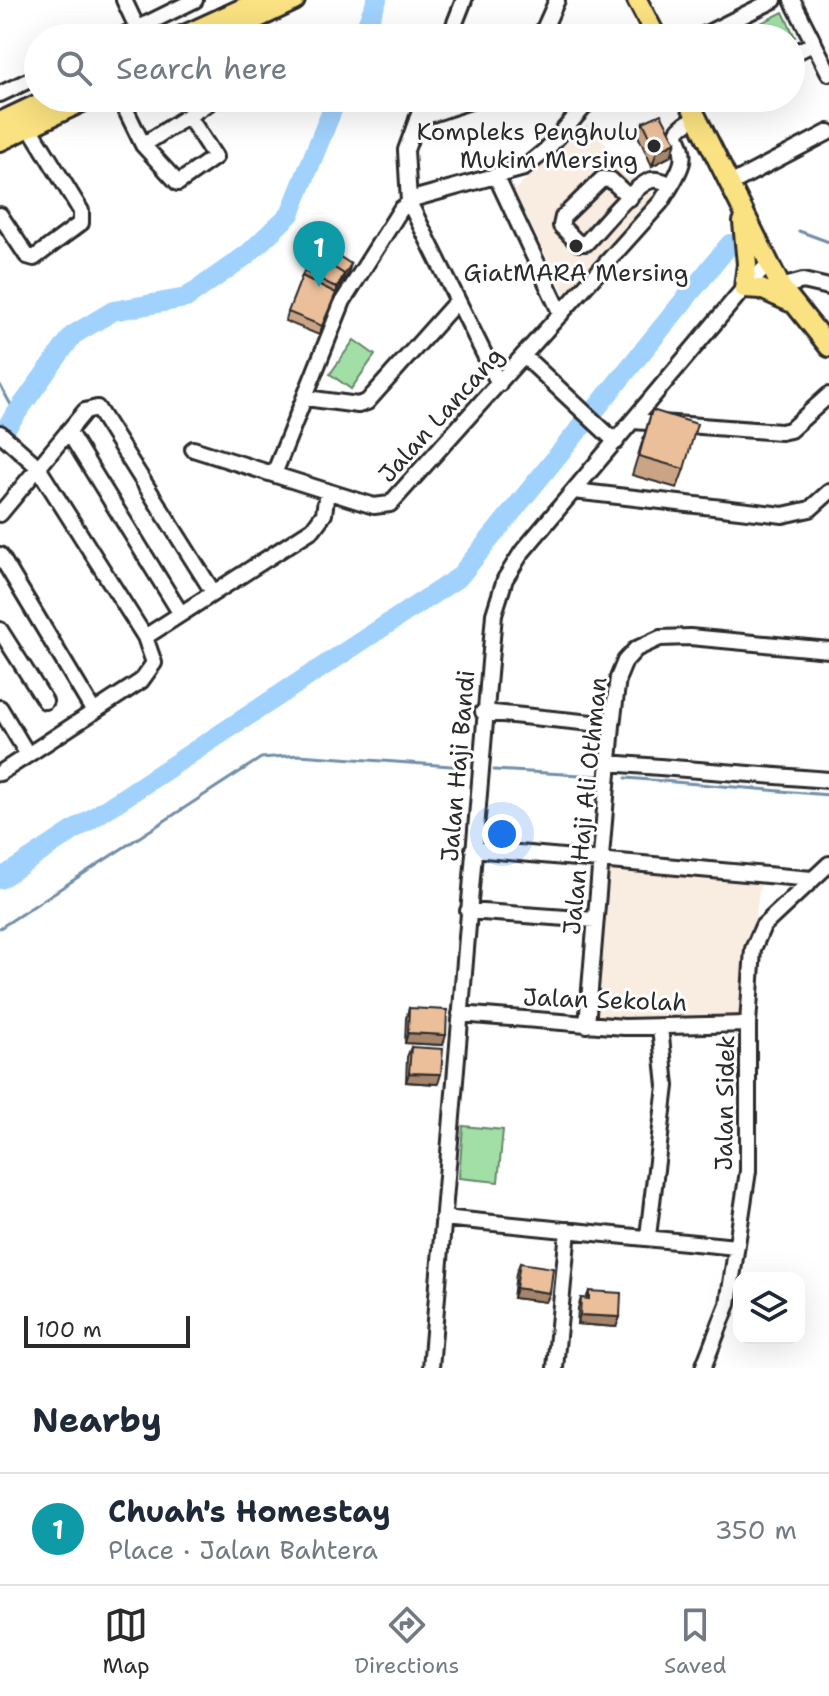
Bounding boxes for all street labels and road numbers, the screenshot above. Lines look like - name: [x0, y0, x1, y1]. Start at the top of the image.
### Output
- street label: Jalan Lancang: [372, 340, 510, 490]
- street label: Jalan Haji Bandi: [434, 669, 482, 863]
- street label: Jalan Haji Ali Othman: [556, 675, 614, 937]
- street label: Jalan Sekolah: [522, 981, 688, 1019]
- street label: Jalan Sidek: [708, 1035, 742, 1171]

